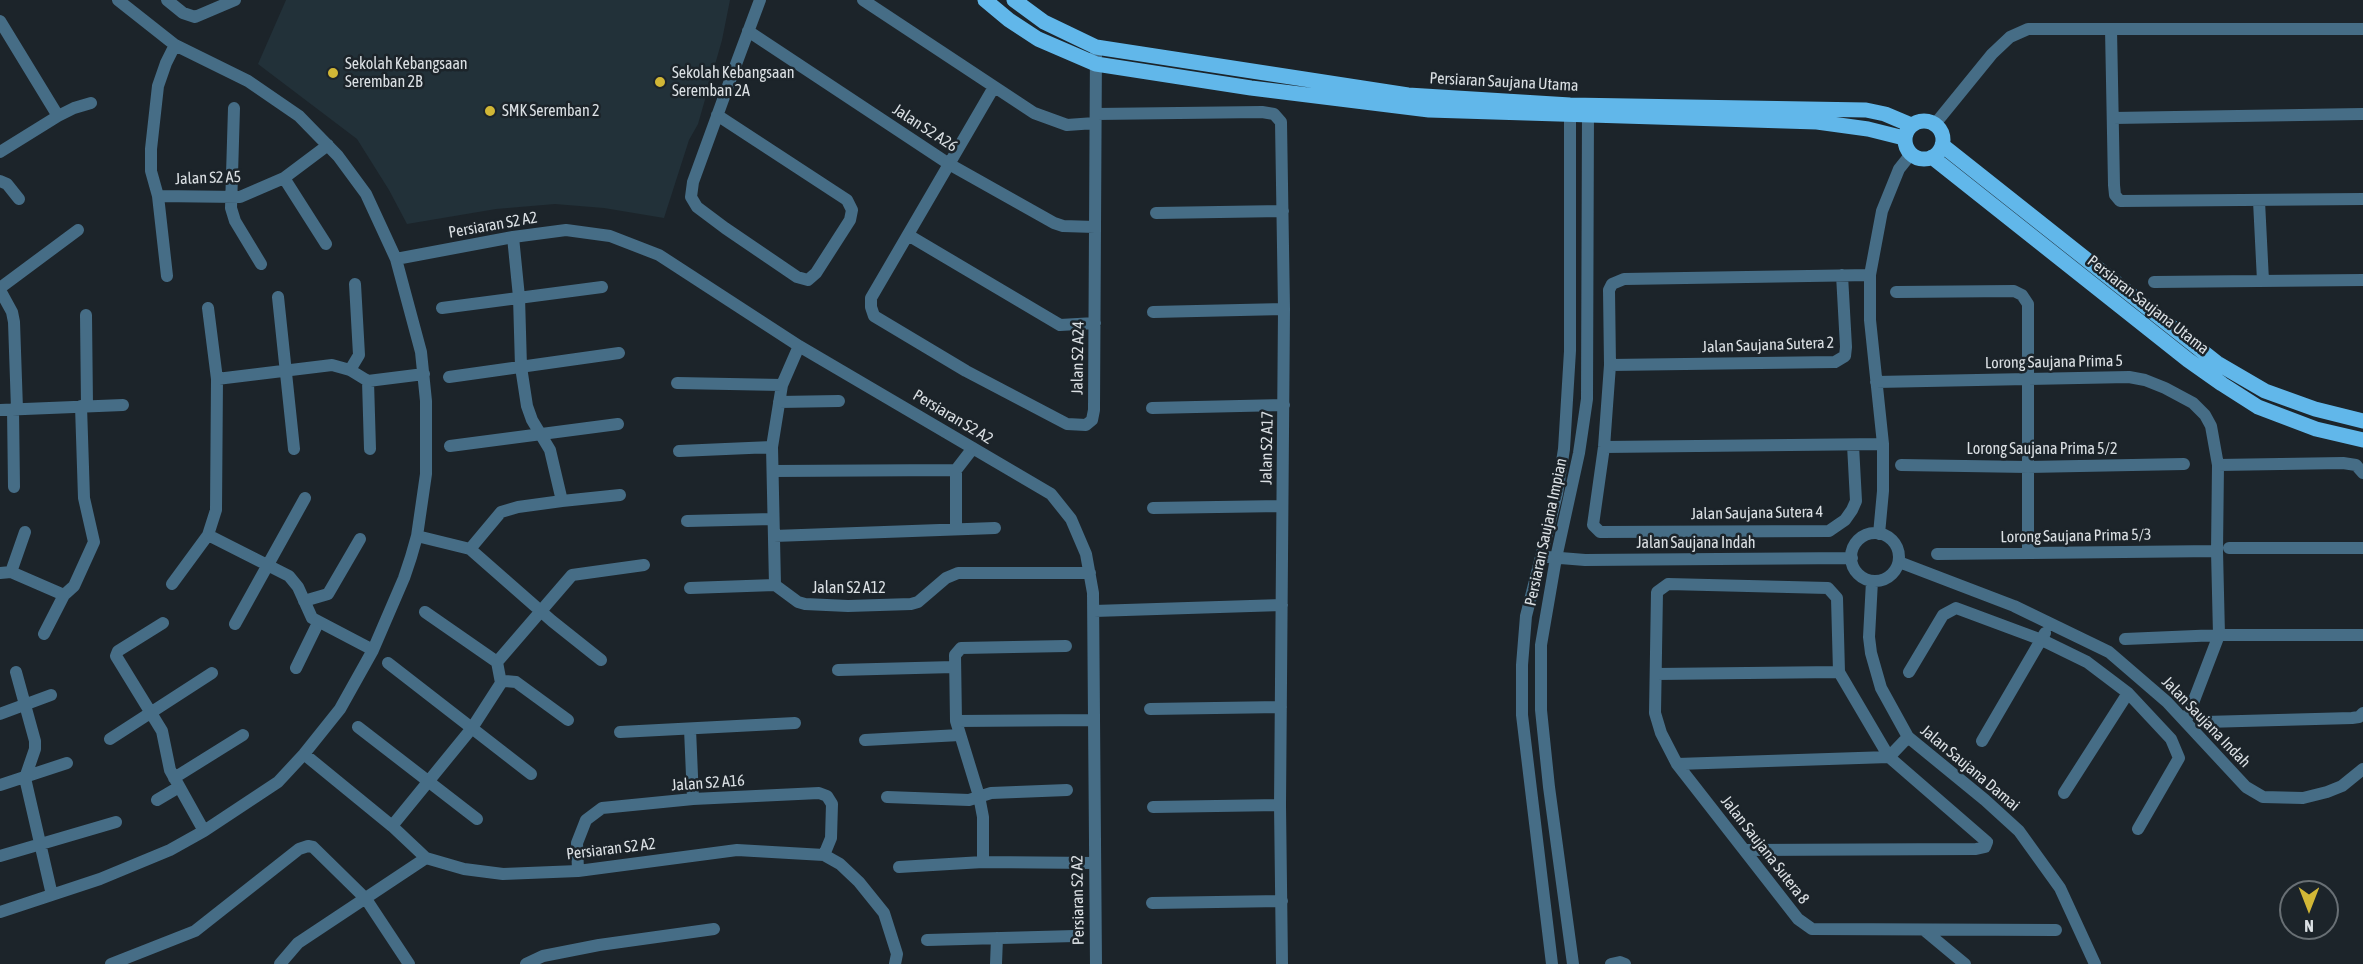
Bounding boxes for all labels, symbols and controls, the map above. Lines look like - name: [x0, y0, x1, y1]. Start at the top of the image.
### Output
- place label: Sekolah Kebangsaan Seremban 2B: [345, 54, 468, 92]
- place label: Sekolah Kebangsaan Seremban 2A: [672, 63, 795, 101]
- marker: Sekolah Kebangsaan Seremban 2B: [326, 66, 340, 80]
- street label: Persiaran Saujana Utama: [1429, 69, 1579, 95]
- marker: Sekolah Kebangsaan Seremban 2A: [653, 75, 667, 89]
- street label: Jalan S2 A26: [889, 100, 961, 156]
- place label: SMK Seremban 2: [502, 101, 599, 121]
- marker: SMK Seremban 2: [483, 104, 497, 118]
- street label: Jalan S2 A5: [175, 167, 241, 189]
- street label: Persiaran S2 A2: [447, 208, 539, 242]
- street label: Persiaran Saujana Utama: [2083, 252, 2213, 358]
- street label: Jalan S2 A24: [1068, 321, 1088, 395]
- street label: Jalan Saujana Sutera 2: [1702, 333, 1834, 357]
- street label: Lorong Saujana Prima 5: [1985, 351, 2123, 373]
- street label: Persiaran S2 A2: [909, 386, 997, 448]
- street label: Jalan S2 A17: [1257, 411, 1277, 485]
- street label: Lorong Saujana Prima 5/2: [1966, 439, 2118, 459]
- street label: Persiaran Saujana Impian: [1521, 456, 1571, 608]
- street label: Jalan Saujana Sutera 4: [1691, 502, 1823, 524]
- street label: Lorong Saujana Prima 5/3: [2000, 525, 2152, 547]
- street label: Jalan Saujana Indah: [1636, 533, 1756, 553]
- street label: Jalan S2 A12: [812, 578, 886, 598]
- street label: Jalan Saujana Indah: [2158, 672, 2254, 772]
- street label: Jalan Saujana Damai: [1916, 721, 2024, 815]
- street label: Jalan S2 A16: [671, 771, 745, 795]
- street label: Jalan Saujana Sutera 8: [1717, 792, 1813, 908]
- street label: Persiaran S2 A2: [565, 834, 657, 864]
- street label: Persiaran S2 A2: [1068, 855, 1088, 945]
- north arrow: [2279, 880, 2339, 940]
- text: N: [2304, 917, 2314, 935]

